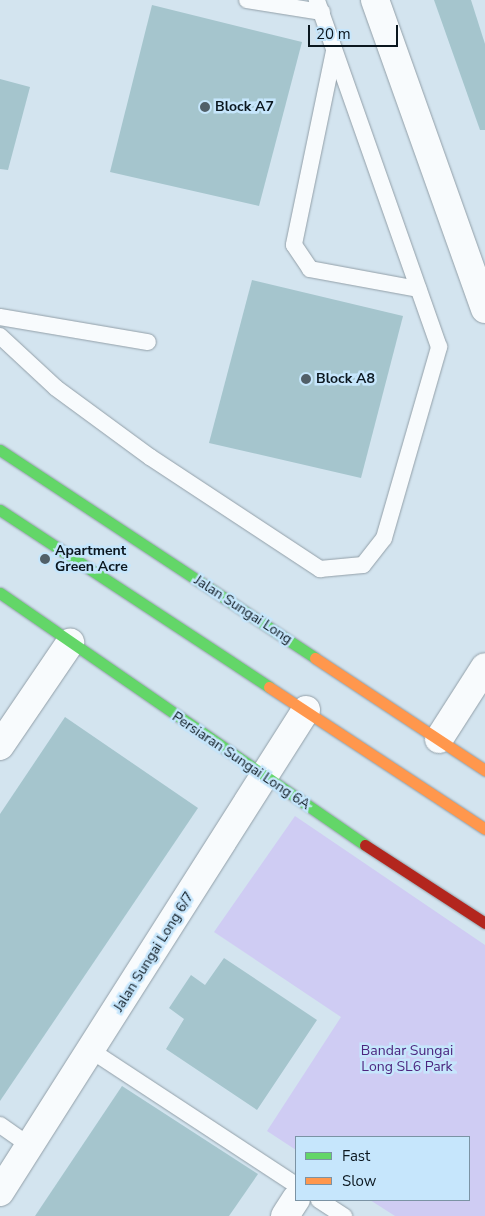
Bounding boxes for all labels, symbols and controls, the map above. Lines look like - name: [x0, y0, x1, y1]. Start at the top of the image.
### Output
- scale bar: [310, 15, 400, 47]
- text: 20 m: [316, 24, 351, 44]
- place label: Block A7: [215, 99, 274, 115]
- marker: Block A7: [199, 101, 211, 113]
- place label: Block A8: [316, 371, 375, 387]
- marker: Block A8: [300, 373, 312, 385]
- place label: Apartment Green Acre: [55, 543, 128, 576]
- marker: Apartment Green Acre: [39, 553, 51, 565]
- street label: Jalan Sungai Long: [191, 572, 295, 648]
- street label: Persiaran Sungai Long 6A: [169, 709, 313, 813]
- street label: Jalan Sungai Long 6/7: [110, 889, 198, 1015]
- park label: Bandar Sungai Long SL6 Park: [361, 1043, 453, 1076]
- legend: [295, 1136, 470, 1201]
- text: Fast: [342, 1146, 370, 1166]
- text: Slow: [342, 1171, 376, 1191]

